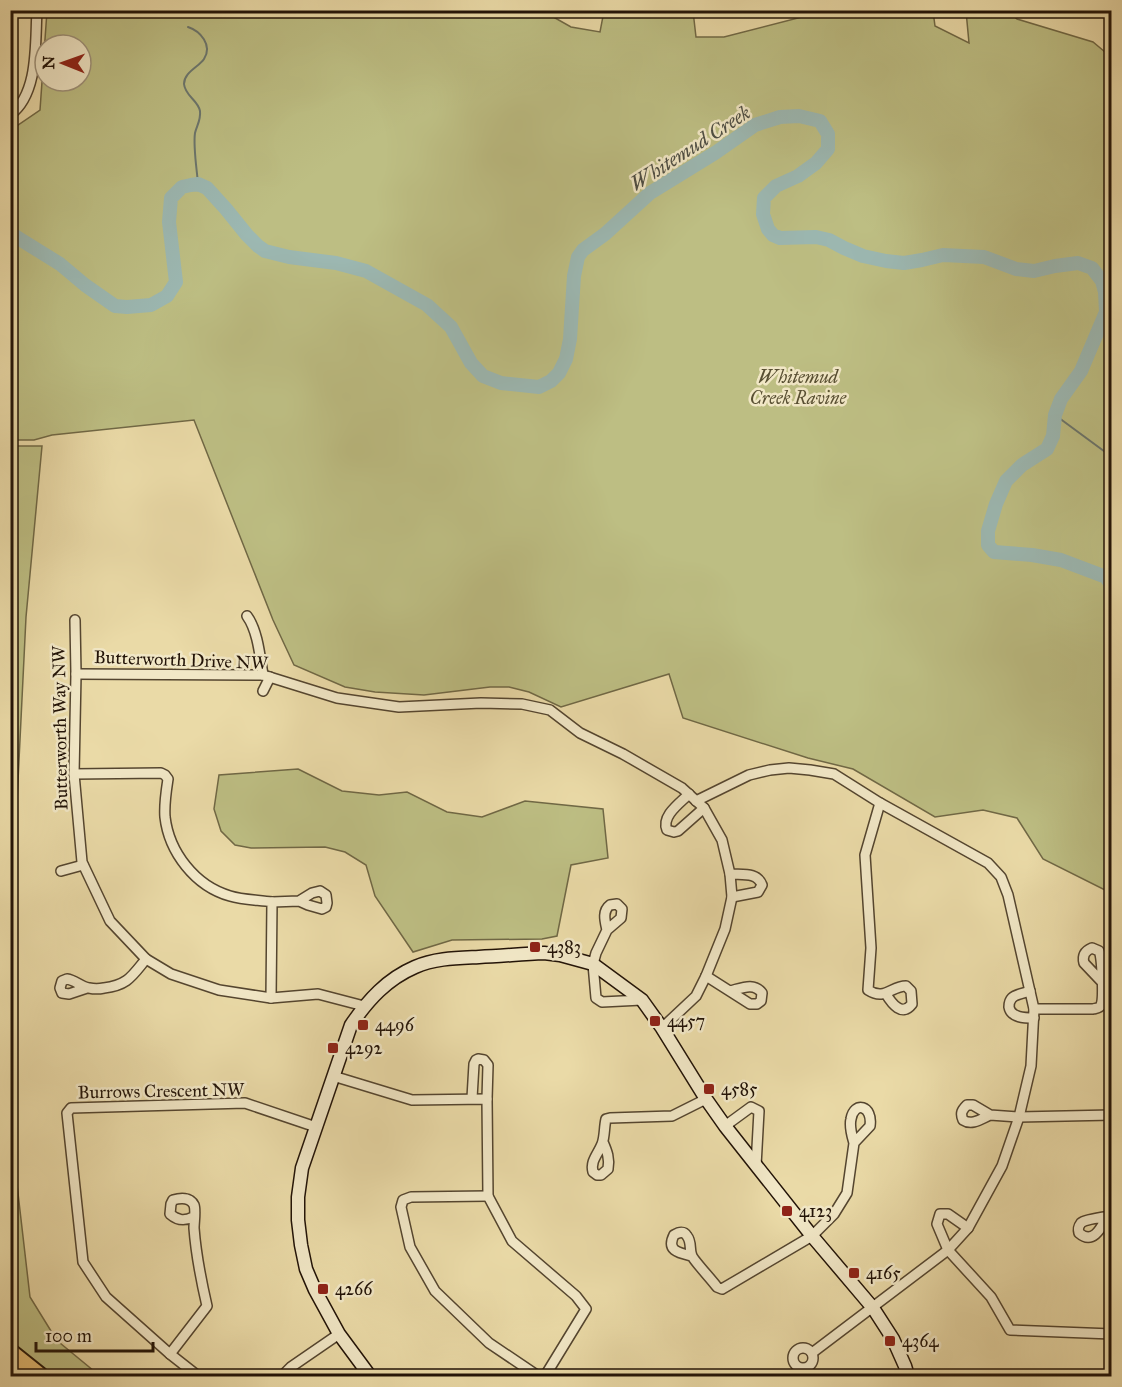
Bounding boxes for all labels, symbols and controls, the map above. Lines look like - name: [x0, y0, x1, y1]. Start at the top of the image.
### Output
- north arrow: [33, 33, 93, 93]
- text: N: [39, 55, 58, 70]
- water label: Whitemud Creek: [625, 100, 755, 196]
- park label: Whitemud Creek Ravine: [750, 366, 847, 409]
- street label: Butterworth Way NW: [48, 645, 72, 811]
- street label: Butterworth Drive NW: [94, 646, 269, 674]
- place label: 4383: [547, 936, 581, 958]
- marker: 4383: [528, 940, 542, 954]
- place label: 4457: [667, 1010, 705, 1032]
- place label: 4496: [375, 1014, 415, 1036]
- marker: 4457: [648, 1014, 662, 1028]
- marker: 4496: [356, 1018, 370, 1032]
- place label: 4292: [345, 1037, 383, 1059]
- marker: 4292: [326, 1041, 340, 1055]
- place label: 4585: [721, 1078, 758, 1100]
- street label: Burrows Crescent NW: [78, 1079, 245, 1103]
- marker: 4585: [702, 1082, 716, 1096]
- place label: 4123: [799, 1200, 832, 1222]
- marker: 4123: [780, 1204, 794, 1218]
- place label: 4165: [866, 1262, 901, 1284]
- marker: 4165: [847, 1266, 861, 1280]
- place label: 4266: [335, 1278, 373, 1300]
- marker: 4266: [316, 1282, 330, 1296]
- scale bar: [36, 1315, 153, 1353]
- text: 100 m: [45, 1325, 92, 1347]
- place label: 4364: [902, 1330, 939, 1352]
- marker: 4364: [883, 1334, 897, 1348]

